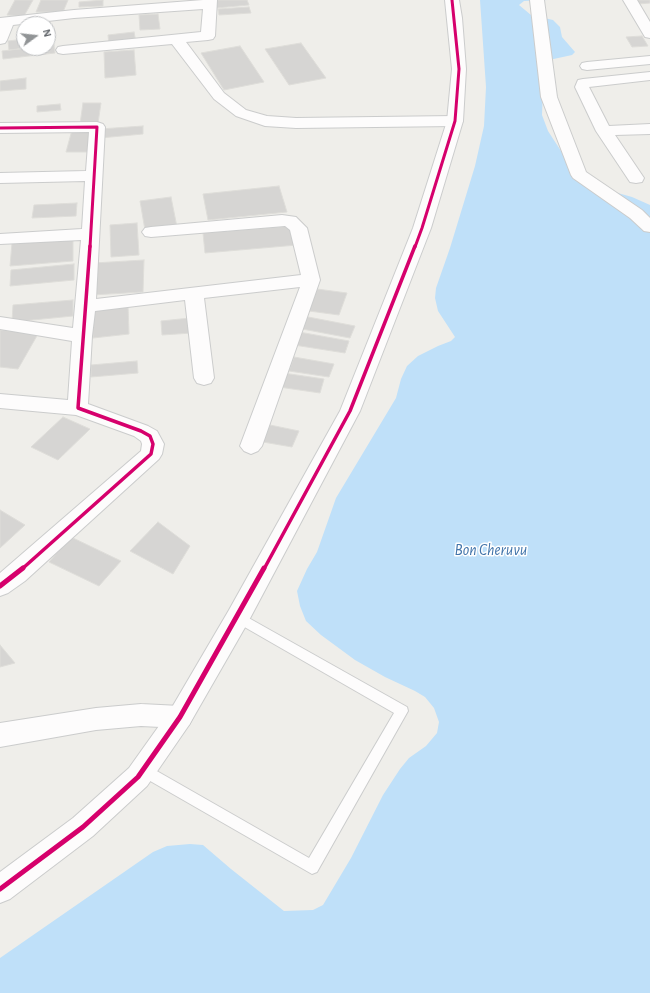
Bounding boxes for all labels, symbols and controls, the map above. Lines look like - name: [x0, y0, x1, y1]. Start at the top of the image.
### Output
- north arrow: [16, 16, 56, 56]
- text: N: [41, 28, 53, 38]
- water label: Bon Cheruvu: [455, 540, 527, 560]

